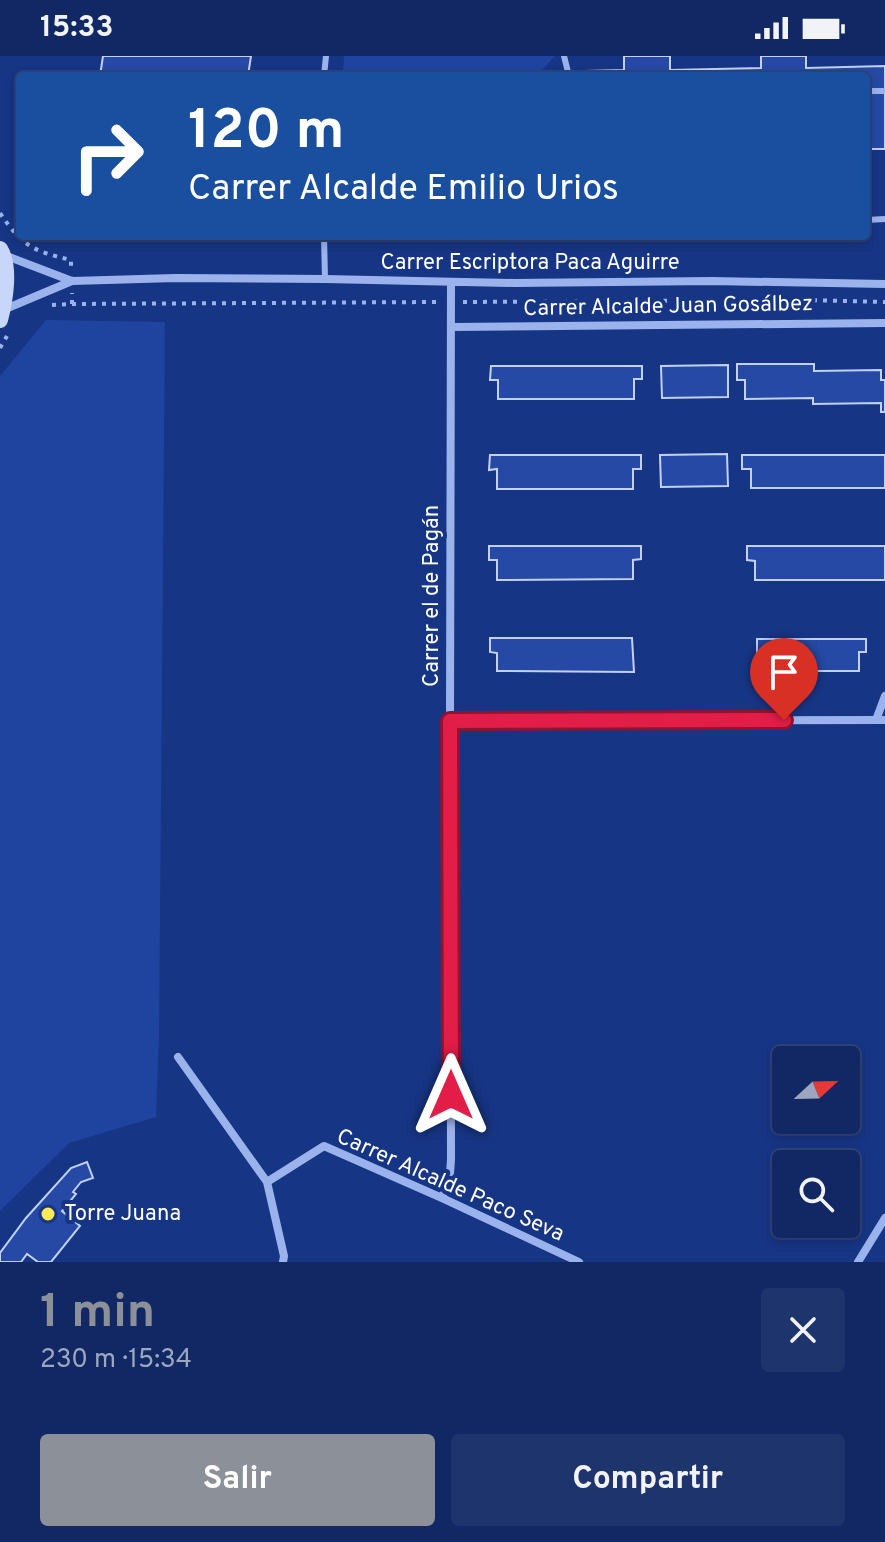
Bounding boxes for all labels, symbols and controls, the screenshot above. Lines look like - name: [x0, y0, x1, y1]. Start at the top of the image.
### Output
- text: 15:33: [40, 10, 114, 47]
- text: 120 m: [188, 98, 345, 168]
- icon: right: [56, 104, 160, 208]
- text: Carrer Alcalde Emilio Urios: [188, 167, 619, 213]
- street label: Carrer Escriptora Paca Aguirre: [381, 250, 679, 277]
- street label: Carrer Alcalde Juan Gosálbez: [523, 291, 813, 323]
- street label: Carrer el de Pagán: [419, 505, 446, 687]
- pin: [750, 638, 818, 720]
- icon: arrive: [762, 650, 806, 694]
- north arrow: [772, 1046, 860, 1134]
- map controls: [772, 1046, 860, 1238]
- position arrow: [409, 1053, 493, 1137]
- street label: Carrer Alcalde Paco Seva: [332, 1124, 568, 1248]
- button: search: [772, 1150, 860, 1238]
- place label: Torre Juana: [64, 1201, 181, 1228]
- marker: Torre Juana: [39, 1205, 57, 1223]
- text: 1 min: [40, 1284, 155, 1344]
- button: close: [761, 1288, 845, 1372]
- text: 230 m · 15:34: [40, 1344, 192, 1377]
- button: Salir: [40, 1434, 435, 1526]
- button: Compartir: [451, 1434, 845, 1526]

